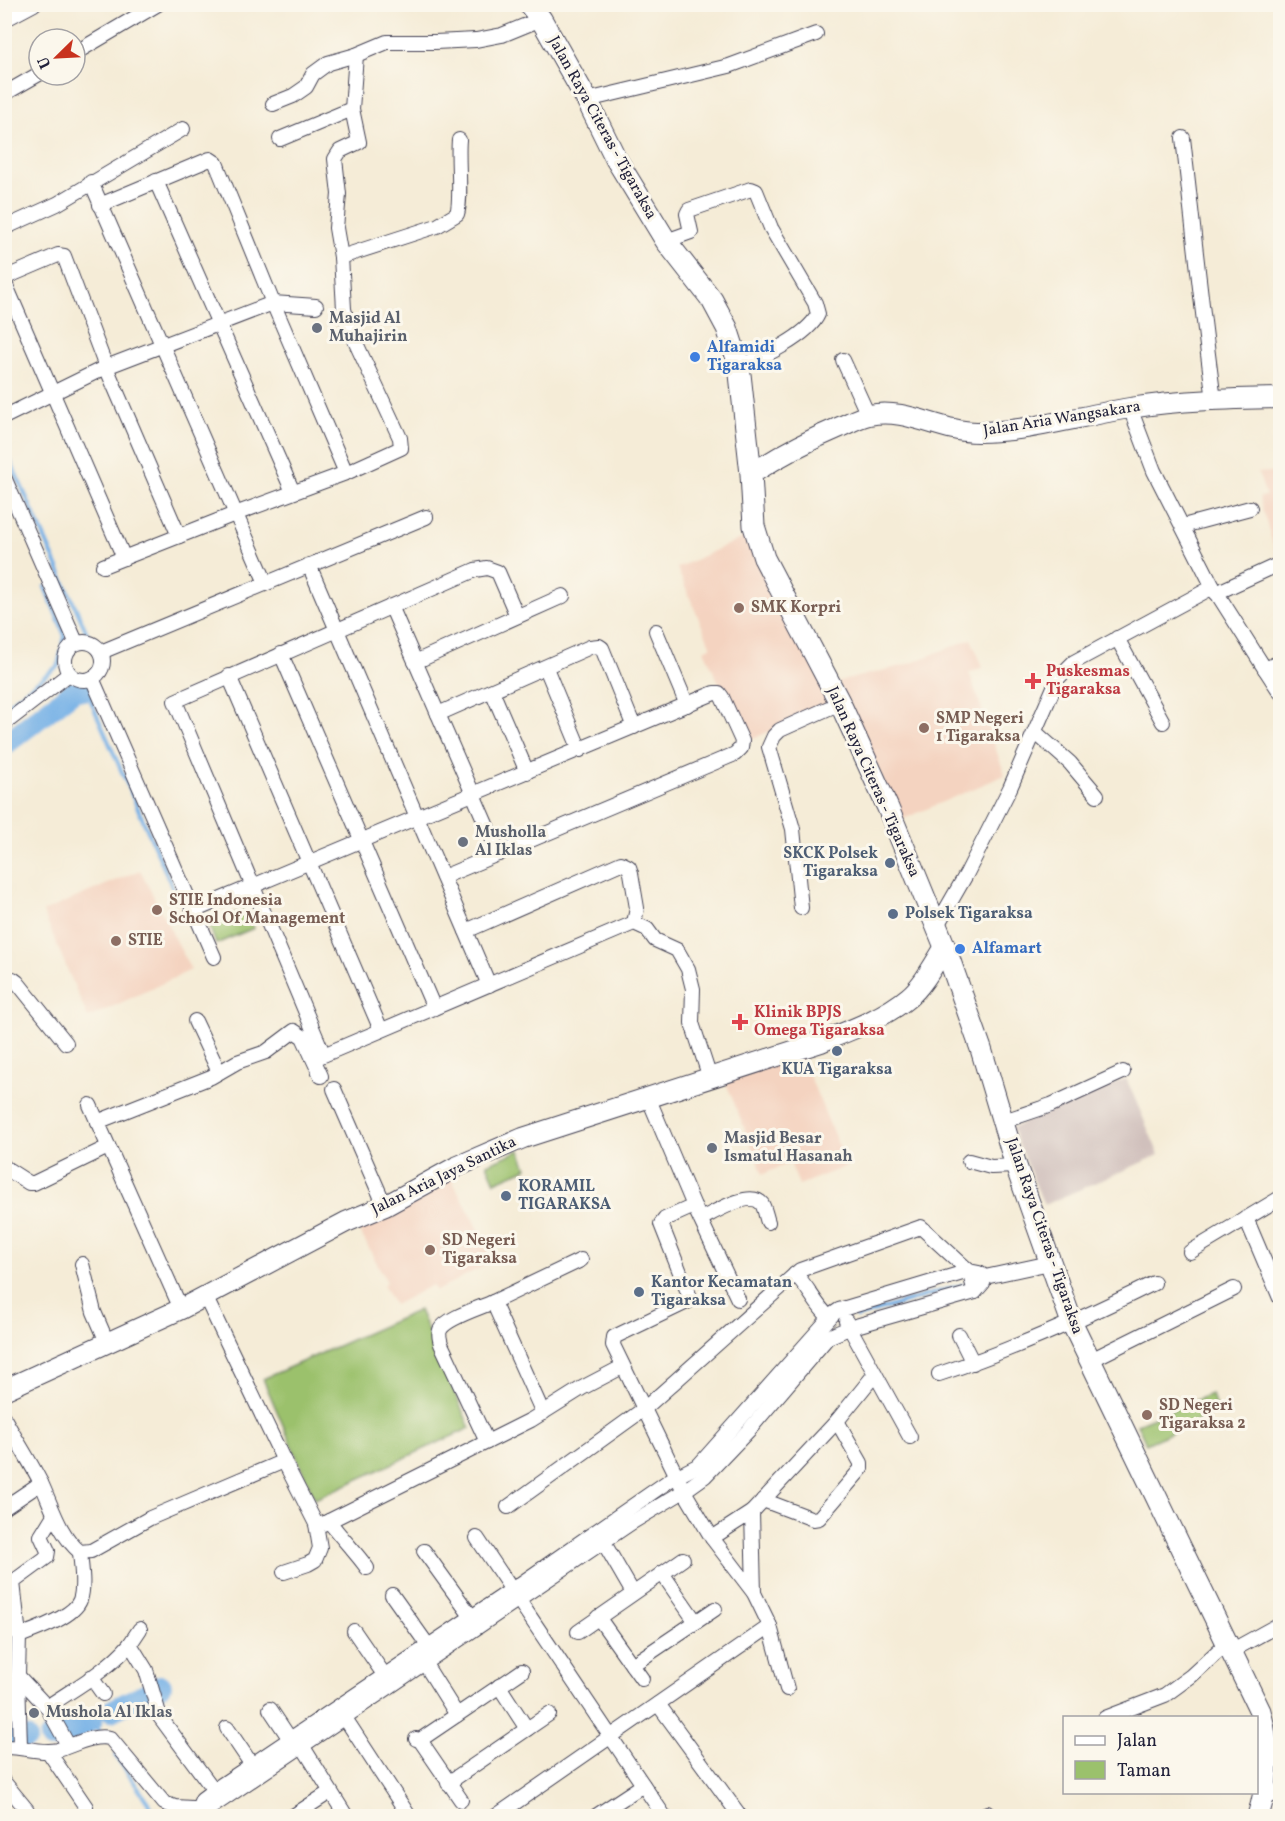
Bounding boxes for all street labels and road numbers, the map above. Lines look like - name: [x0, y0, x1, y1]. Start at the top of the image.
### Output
- street label: Jalan Raya Citeras - Tigaraksa: [542, 32, 662, 224]
- street label: Jalan Aria Wangsakara: [982, 396, 1142, 442]
- street label: Jalan Raya Citeras - Tigaraksa: [821, 683, 925, 881]
- street label: Jalan Aria Jaya Santika: [368, 1131, 520, 1221]
- street label: Jalan Raya Citeras - Tigaraksa: [1000, 1135, 1088, 1337]

